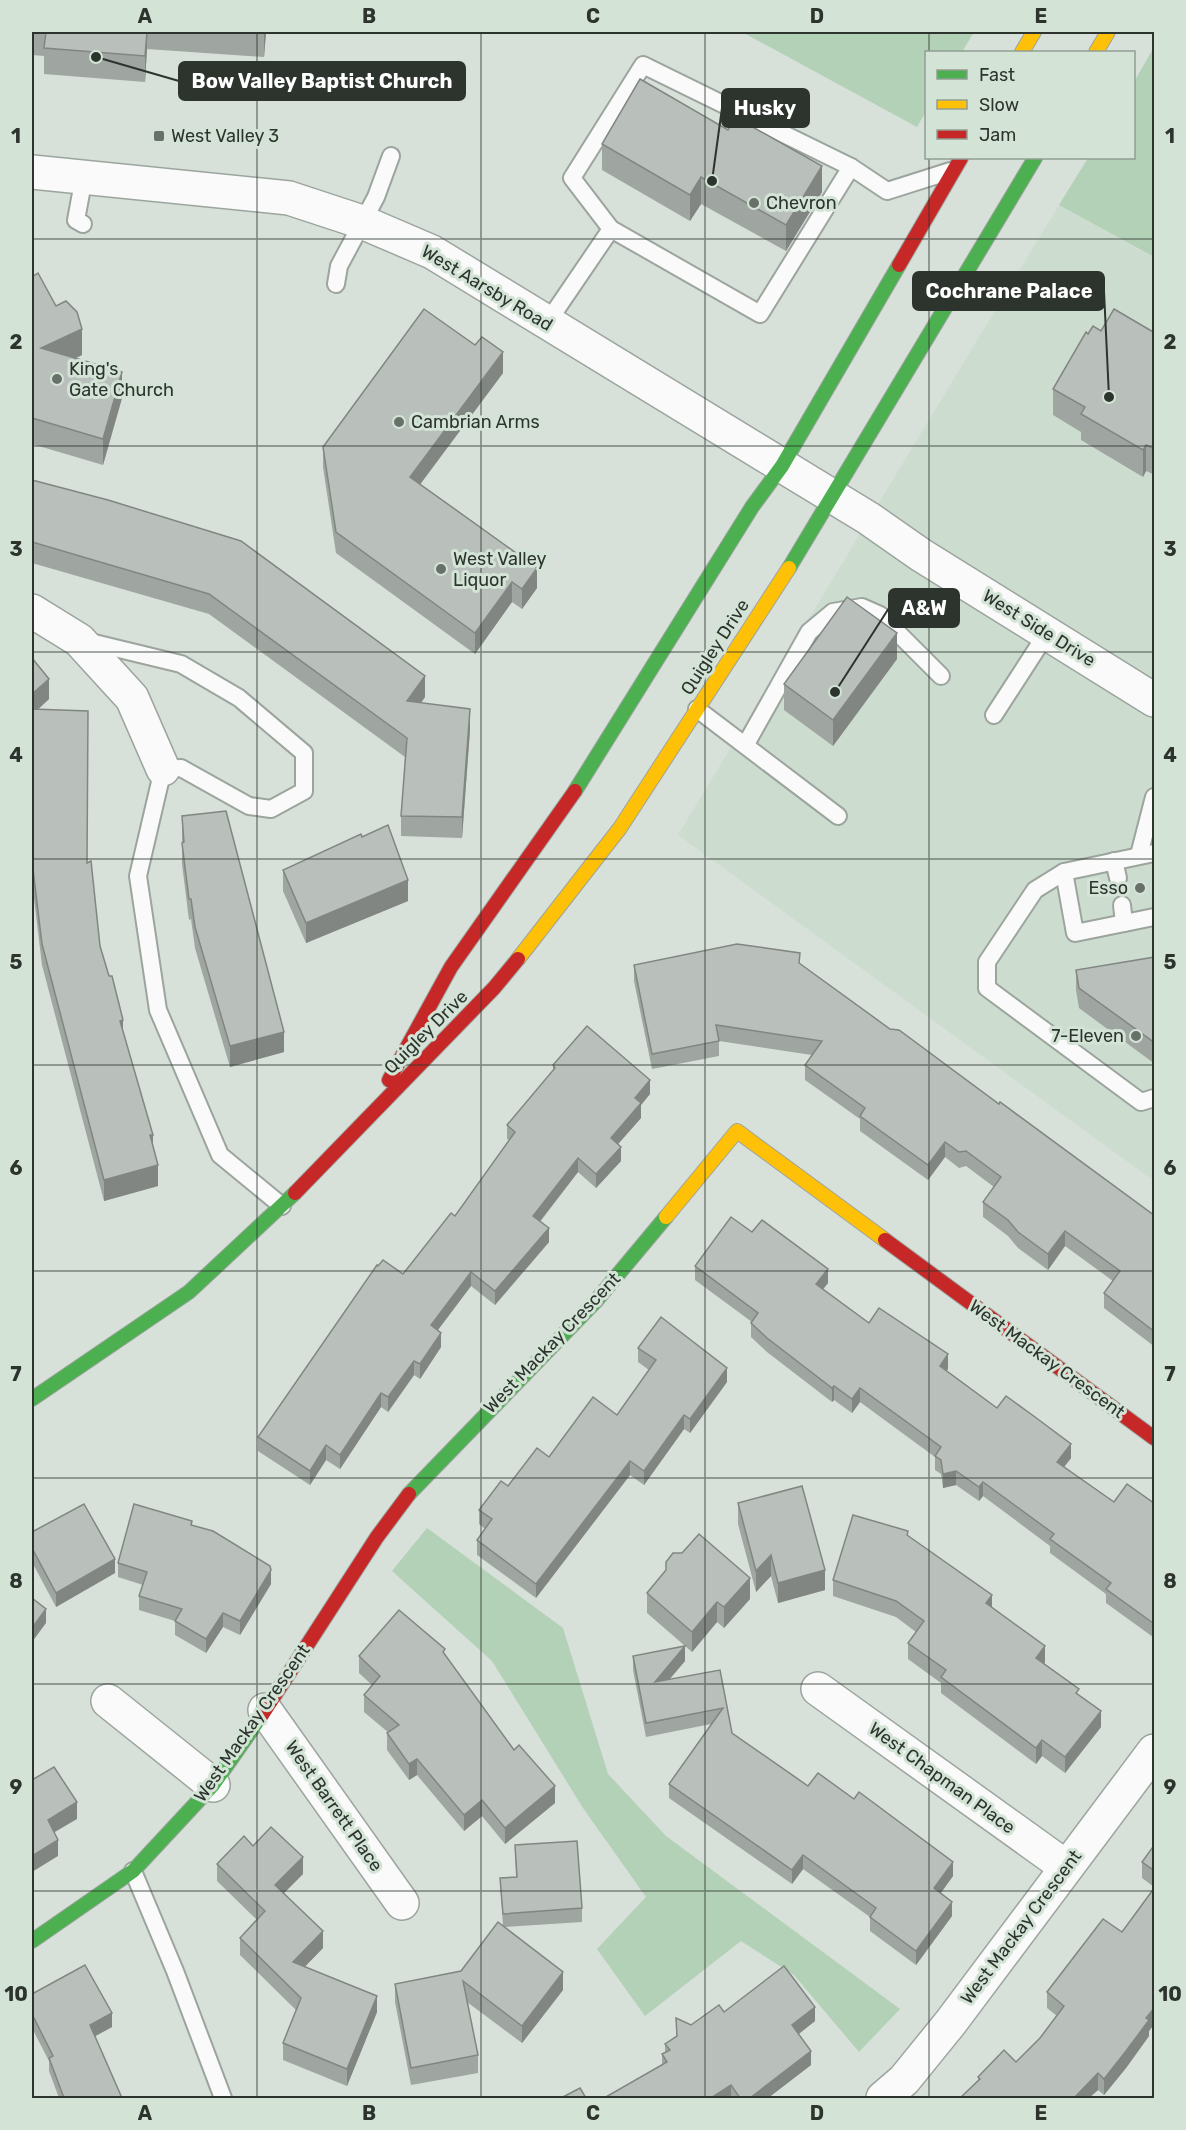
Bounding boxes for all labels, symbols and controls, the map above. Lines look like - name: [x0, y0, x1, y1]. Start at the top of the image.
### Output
- text: A: [138, 4, 153, 28]
- text: B: [362, 4, 376, 28]
- text: C: [586, 4, 600, 28]
- text: D: [810, 4, 824, 28]
- text: E: [1035, 4, 1047, 28]
- legend: [925, 51, 1135, 159]
- callout: Bow Valley Baptist Church: [179, 62, 465, 100]
- text: Fast: [979, 64, 1015, 86]
- text: Bow Valley Baptist Church: [192, 69, 452, 93]
- callout: Husky: [722, 89, 809, 127]
- text: Slow: [979, 94, 1019, 116]
- text: Husky: [734, 96, 796, 120]
- text: 1: [11, 124, 21, 148]
- text: Jam: [979, 124, 1016, 146]
- text: 1: [1165, 124, 1175, 148]
- place label: West Valley 3: [171, 125, 279, 147]
- marker: West Valley 3: [152, 129, 166, 143]
- place label: Chevron: [766, 192, 837, 214]
- marker: Chevron: [747, 196, 761, 210]
- street label: West Aarsby Road: [417, 240, 557, 336]
- callout: Cochrane Palace: [913, 272, 1104, 310]
- text: Cochrane Palace: [925, 279, 1093, 303]
- text: 2: [10, 330, 23, 354]
- text: 2: [1164, 330, 1177, 354]
- place label: King's Gate Church: [69, 358, 174, 401]
- marker: King's Gate Church: [50, 372, 64, 386]
- place label: Cambrian Arms: [411, 411, 540, 433]
- marker: Cambrian Arms: [392, 415, 406, 429]
- text: 3: [9, 537, 23, 561]
- text: 3: [1163, 537, 1177, 561]
- place label: West Valley Liquor: [453, 548, 546, 591]
- marker: West Valley Liquor: [434, 562, 448, 576]
- street label: West Side Drive: [979, 585, 1099, 671]
- callout: A&W: [889, 589, 959, 627]
- street label: Quigley Drive: [676, 595, 754, 699]
- text: A&W: [901, 596, 947, 620]
- text: 4: [9, 743, 23, 767]
- text: 4: [1163, 743, 1177, 767]
- place label: Esso: [1088, 877, 1128, 899]
- marker: Esso: [1133, 881, 1147, 895]
- text: 5: [10, 950, 23, 974]
- text: 5: [1164, 950, 1177, 974]
- street label: Quigley Drive: [380, 986, 472, 1078]
- place label: 7-Eleven: [1051, 1025, 1124, 1047]
- marker: 7-Eleven: [1129, 1029, 1143, 1043]
- text: 6: [9, 1156, 23, 1180]
- text: 6: [1163, 1156, 1177, 1180]
- street label: West Mackay Crescent: [479, 1268, 625, 1418]
- street label: West Mackay Crescent: [965, 1295, 1129, 1423]
- text: 7: [10, 1362, 22, 1386]
- text: 7: [1164, 1362, 1176, 1386]
- text: 8: [9, 1569, 23, 1593]
- text: 8: [1163, 1569, 1177, 1593]
- street label: West Mackay Crescent: [189, 1640, 315, 1806]
- street label: West Chapman Place: [865, 1718, 1019, 1838]
- street label: West Barrett Place: [281, 1736, 387, 1876]
- text: 9: [10, 1775, 23, 1799]
- text: 9: [1164, 1775, 1177, 1799]
- street label: West Mackay Crescent: [956, 1846, 1086, 2008]
- text: 10: [4, 1982, 28, 2006]
- text: 10: [1158, 1982, 1182, 2006]
- text: A: [138, 2101, 153, 2125]
- text: B: [362, 2101, 376, 2125]
- text: C: [586, 2101, 600, 2125]
- text: D: [810, 2101, 824, 2125]
- text: E: [1035, 2101, 1047, 2125]

